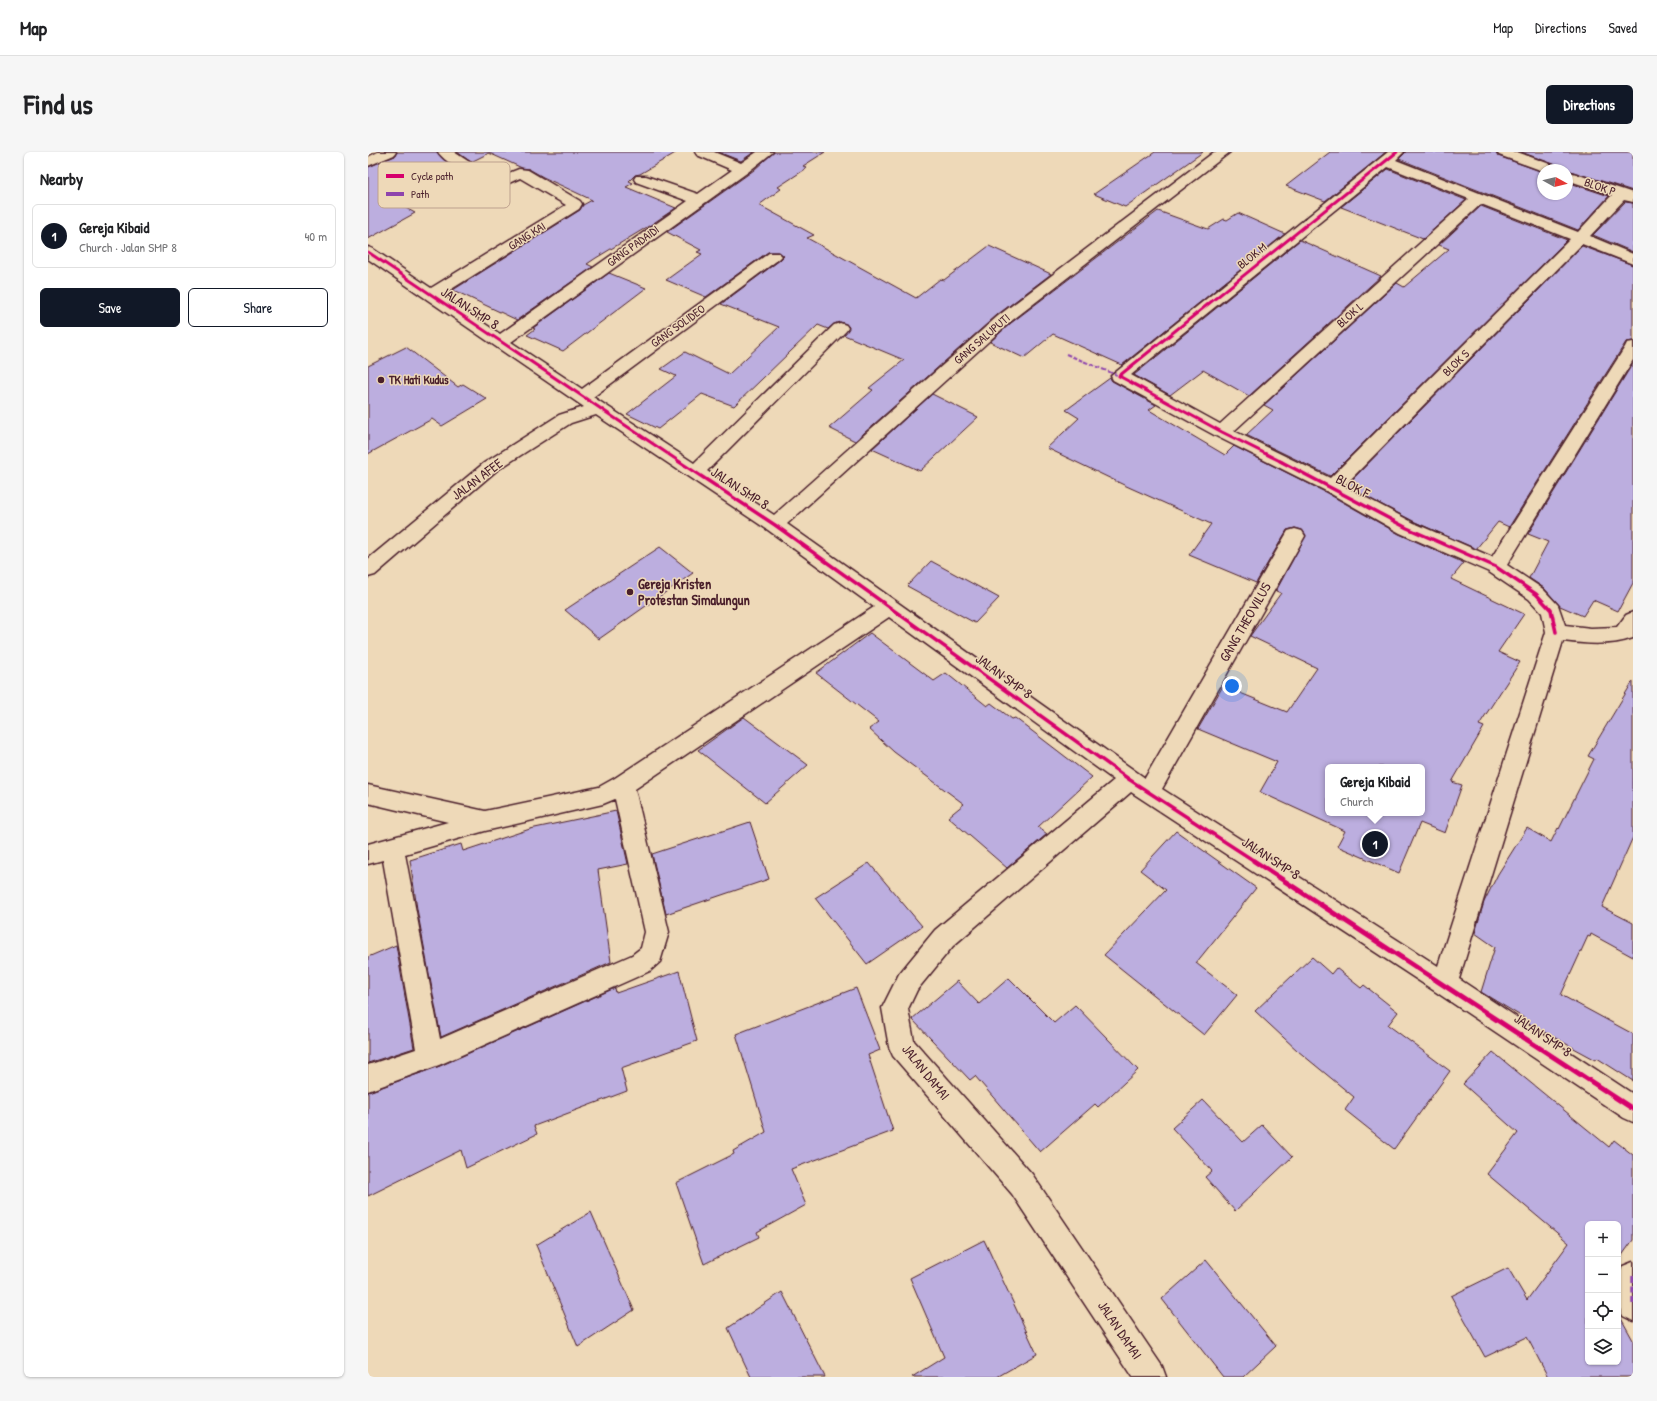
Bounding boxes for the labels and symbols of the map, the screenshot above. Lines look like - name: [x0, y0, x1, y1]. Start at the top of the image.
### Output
- legend: [378, 162, 510, 208]
- north arrow: [1537, 164, 1573, 200]
- text: Cycle path: [411, 169, 454, 183]
- street label: BLOK P: [1582, 173, 1618, 200]
- text: Path: [411, 187, 429, 201]
- street label: GANG KAI: [505, 217, 549, 254]
- street label: GANG PADAIDI: [603, 221, 662, 270]
- street label: BLOK M: [1233, 238, 1270, 273]
- street label: JALAN SMP 8: [438, 282, 503, 333]
- street label: BLOK L: [1333, 298, 1367, 331]
- street label: GANG SOLIDEO: [647, 300, 709, 351]
- street label: GANG SALUPUTI: [950, 309, 1014, 368]
- street label: BLOK S: [1438, 345, 1473, 380]
- place label: TK Hati Kudus: [388, 371, 449, 388]
- marker: TK Hati Kudus: [376, 375, 386, 385]
- street label: JALAN AFEE: [447, 453, 506, 504]
- street label: JALAN SMP 8: [708, 462, 773, 513]
- street label: BLOK F: [1333, 469, 1374, 503]
- place label: Gereja Kristen Protestan Simalungun: [638, 574, 750, 611]
- street label: GANG THEOVILUS: [1214, 578, 1275, 665]
- marker: Gereja Kristen Protestan Simalungun: [625, 587, 635, 597]
- street label: JALAN SMP 8: [972, 649, 1036, 703]
- your location: [1222, 676, 1242, 696]
- pin: 1: [1362, 829, 1388, 859]
- street label: JALAN SMP 8: [1239, 832, 1304, 883]
- street label: JALAN SMP 8: [1511, 1008, 1576, 1061]
- street label: JALAN DAMAI: [898, 1040, 955, 1104]
- street label: JALAN DAMAI: [1094, 1297, 1147, 1363]

